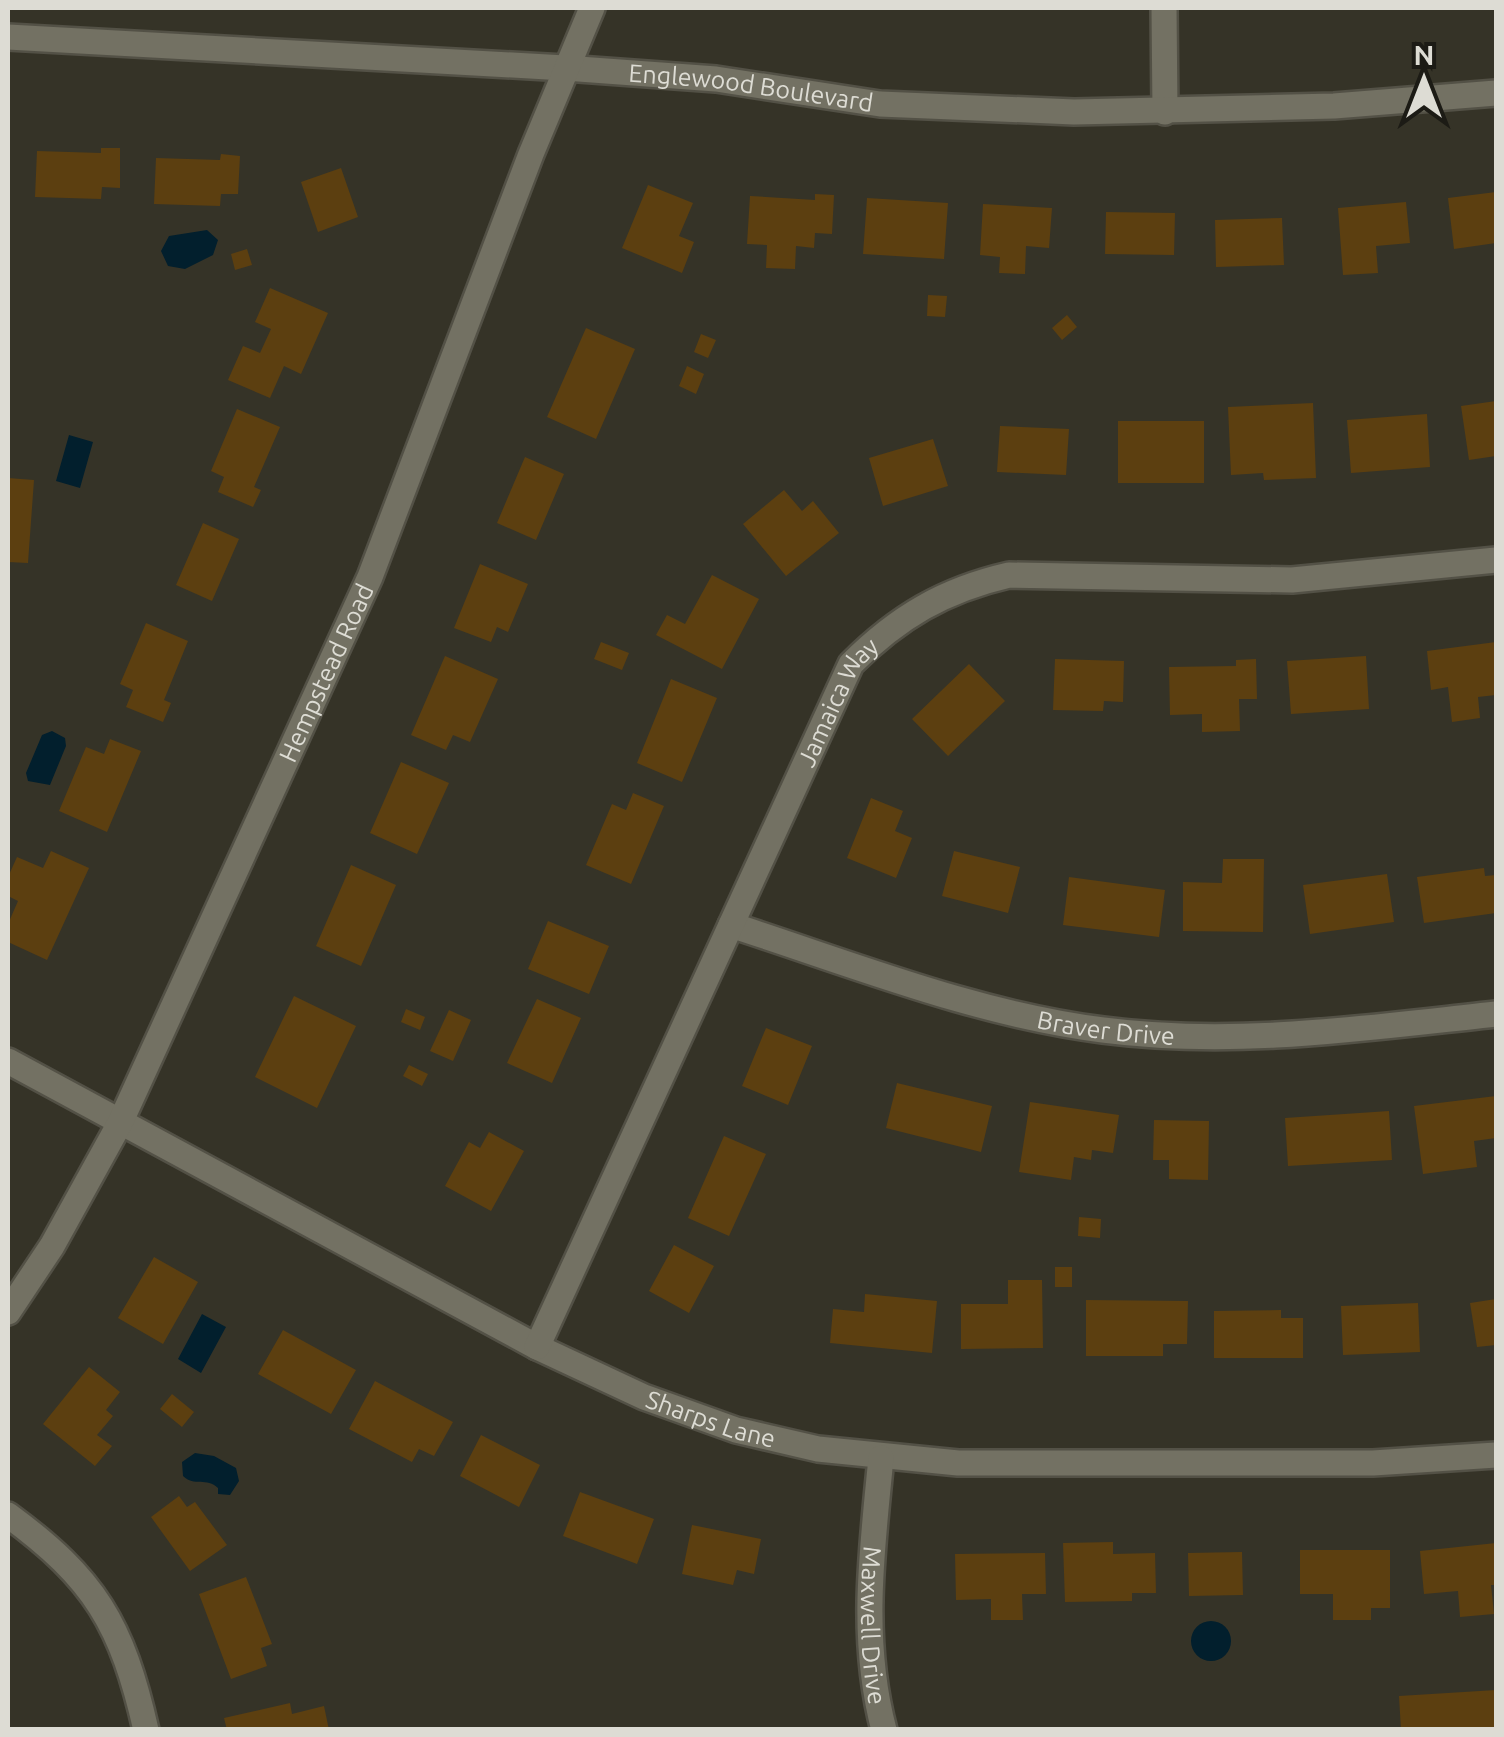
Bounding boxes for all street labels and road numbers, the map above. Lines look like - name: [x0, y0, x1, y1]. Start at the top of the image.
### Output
- street label: Englewood Boulevard: [628, 59, 875, 117]
- street label: Hempstead Road: [273, 579, 379, 766]
- street label: Jamaica Way: [792, 632, 884, 771]
- street label: Braver Drive: [1035, 1005, 1175, 1050]
- street label: Sharps Lane: [642, 1385, 778, 1453]
- street label: Maxwell Drive: [856, 1545, 892, 1707]

